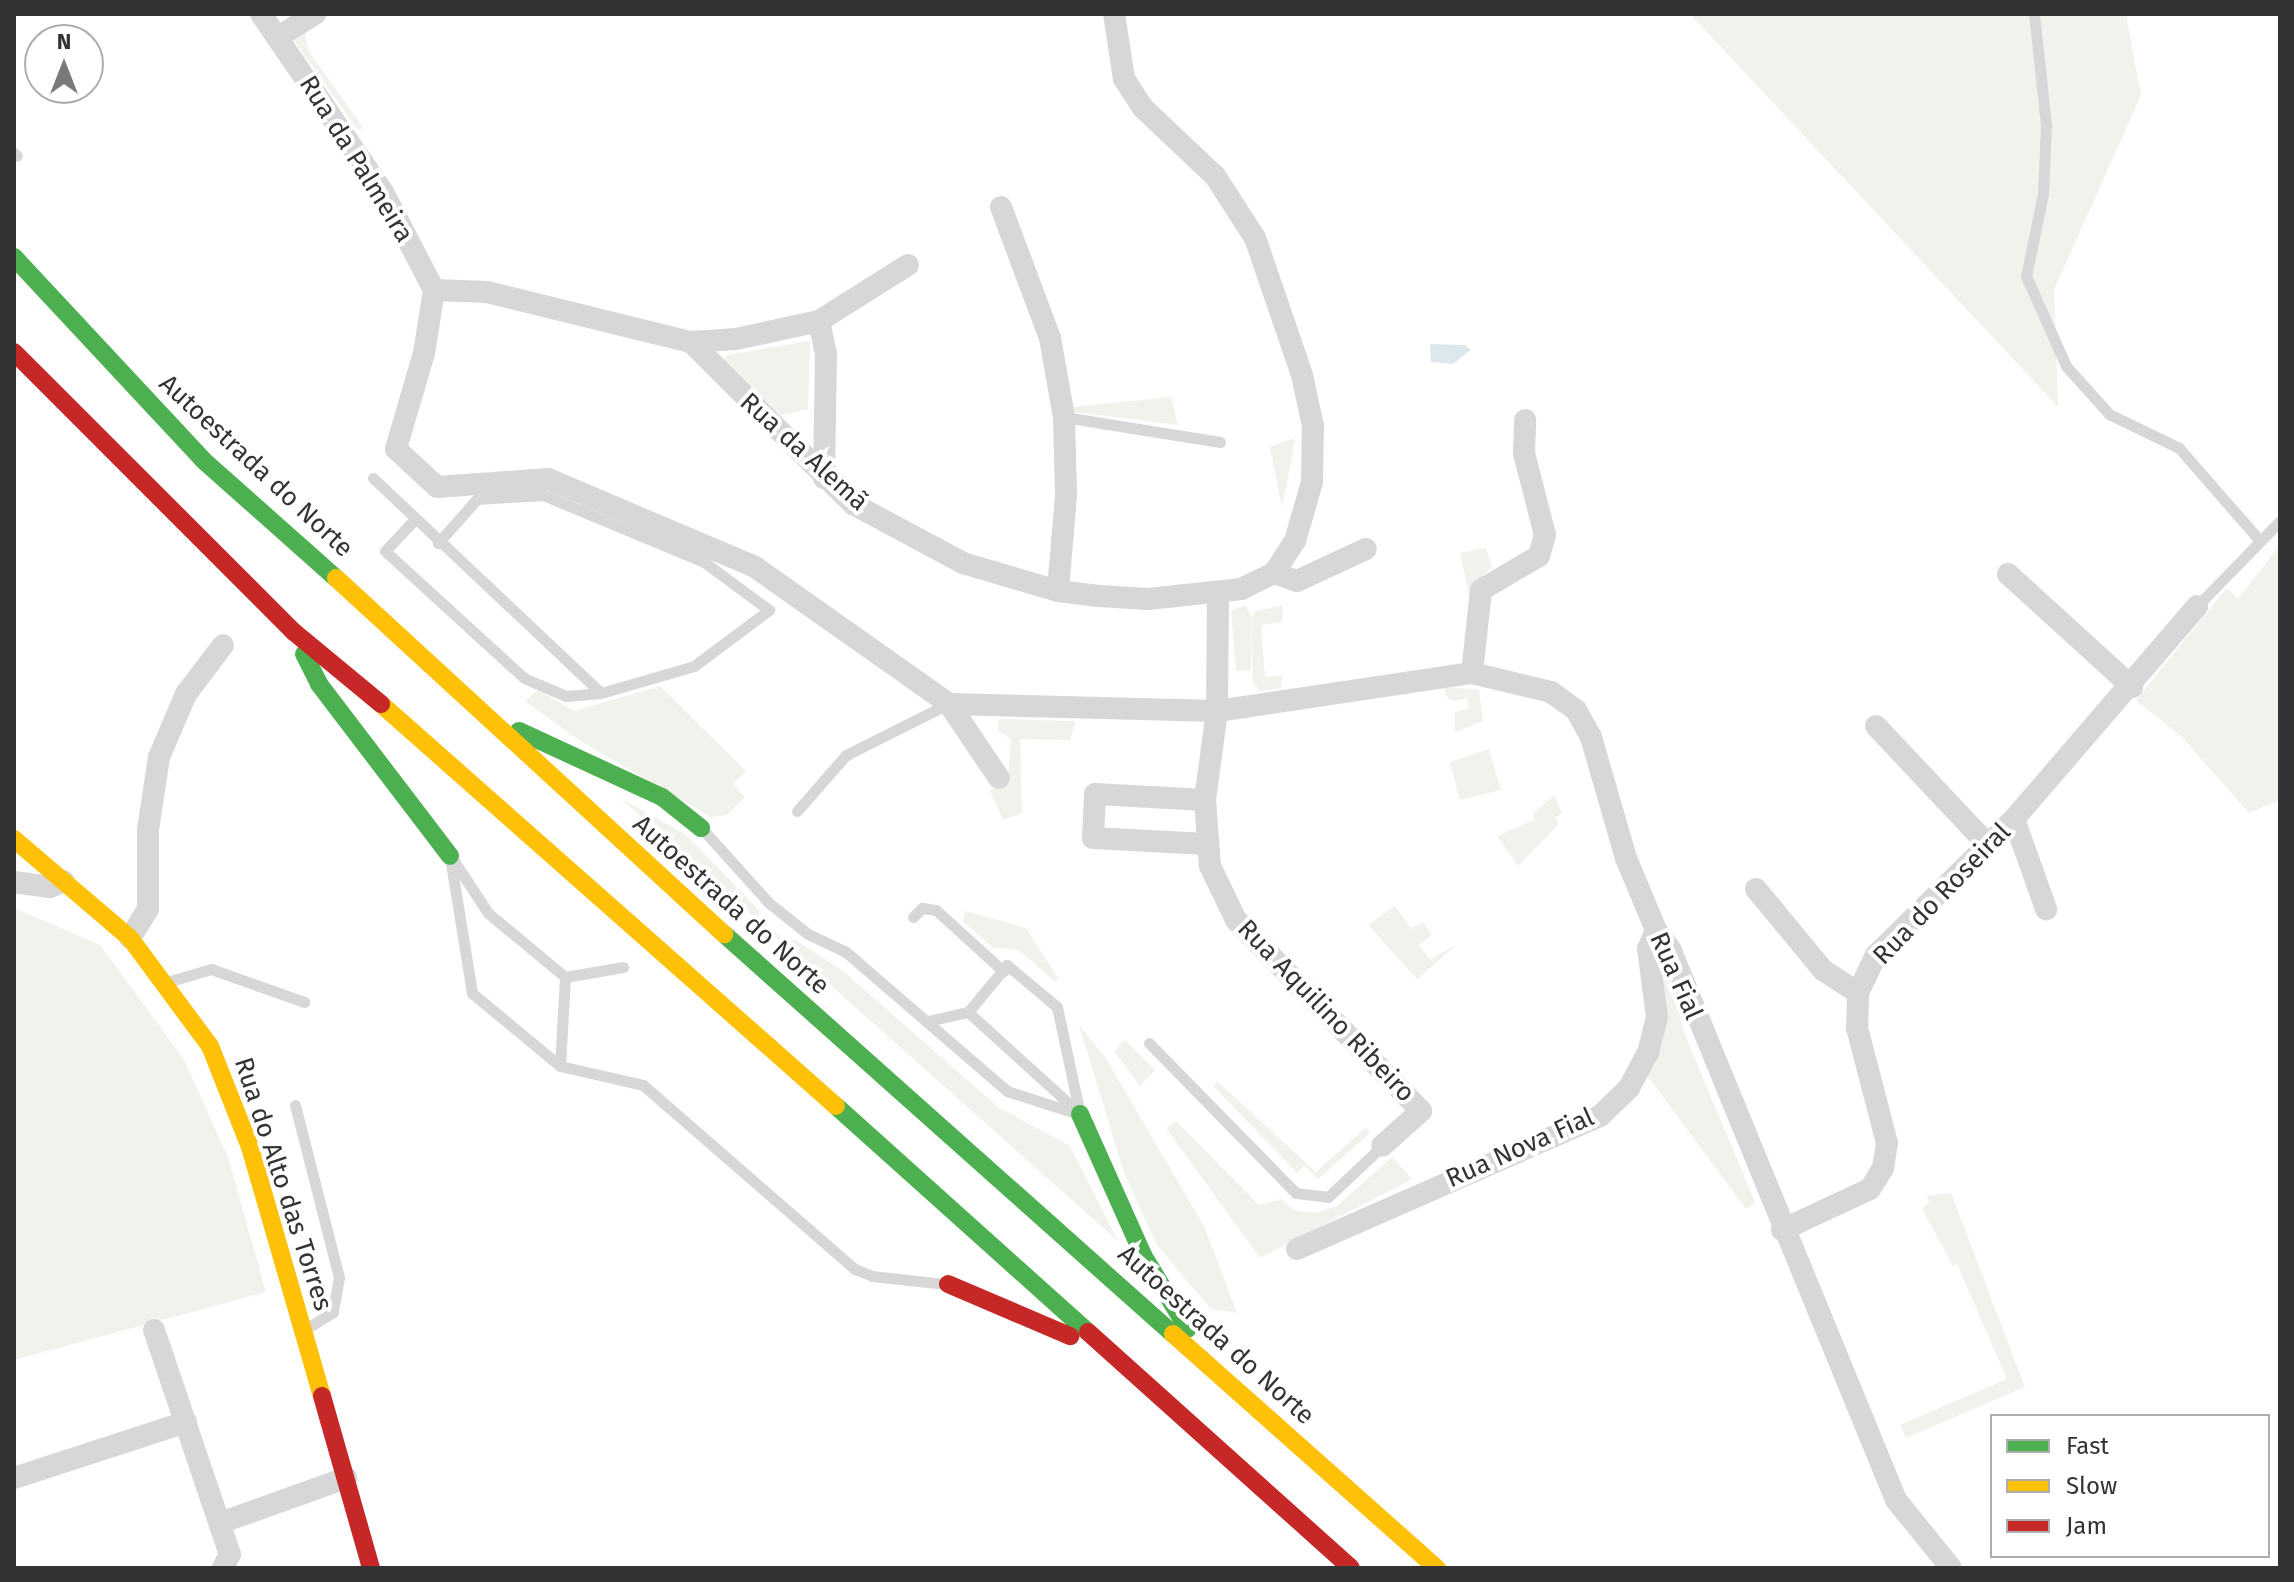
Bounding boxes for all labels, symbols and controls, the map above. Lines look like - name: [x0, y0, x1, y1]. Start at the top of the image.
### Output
- north arrow: [24, 24, 104, 104]
- text: N: [57, 28, 71, 55]
- street label: Rua da Palmeira: [292, 70, 420, 248]
- street label: Autoestrada do Norte: [153, 368, 359, 564]
- street label: Rua da Alemã: [734, 386, 874, 518]
- street label: Autoestrada do Norte: [626, 809, 836, 1001]
- street label: Rua do Roseiral: [1867, 817, 2017, 971]
- street label: Rua Aquilino Ribeiro: [1231, 913, 1421, 1109]
- street label: Rua Fial: [1643, 927, 1709, 1025]
- street label: Rua do Alto das Torres: [227, 1053, 339, 1315]
- street label: Rua Nova Fial: [1441, 1101, 1599, 1195]
- street label: Autoestrada do Norte: [1111, 1239, 1321, 1431]
- legend: [1990, 1414, 2270, 1558]
- text: Fast: [2066, 1432, 2109, 1460]
- text: Slow: [2066, 1472, 2117, 1500]
- text: Jam: [2066, 1512, 2107, 1540]

